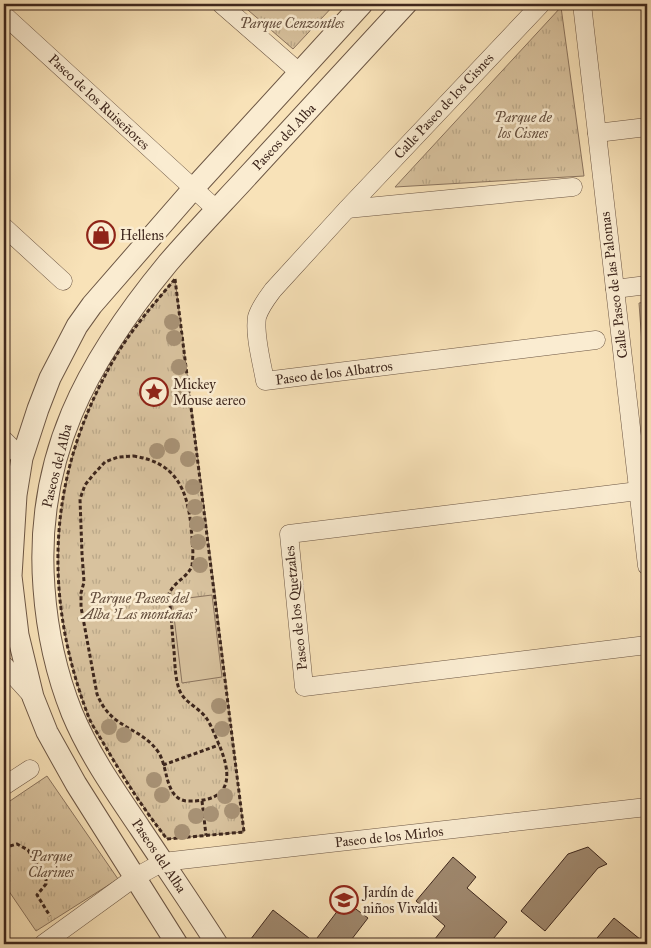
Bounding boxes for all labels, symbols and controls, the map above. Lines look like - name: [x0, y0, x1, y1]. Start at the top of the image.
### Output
- park label: Parque Cenzontles: [240, 15, 345, 32]
- street label: Calle Paseo de los Cisnes: [391, 50, 497, 162]
- street label: Paseo de los Ruiseñores: [45, 51, 153, 153]
- street label: Paseos del Alba: [249, 100, 319, 174]
- park label: Parque de los Cisnes: [494, 109, 552, 142]
- street label: Calle Paseo de las Palomas: [597, 211, 631, 359]
- shop icon: Hellens: [86, 220, 116, 250]
- place label: Hellens: [120, 227, 164, 244]
- street label: Paseo de los Albatros: [274, 357, 394, 389]
- place label: Mickey Mouse aereo: [173, 376, 246, 409]
- place icon: Mickey Mouse aereo: [139, 377, 169, 407]
- street label: Paseos del Alba: [38, 422, 76, 510]
- street label: Paseo de los Quetzales: [281, 545, 311, 671]
- park label: Parque Paseos del Alba 'Las montañas': [80, 590, 198, 623]
- street label: Paseos del Alba: [128, 816, 190, 896]
- street label: Paseo de los Mirlos: [334, 823, 444, 851]
- park label: Parque Clarines: [28, 848, 75, 881]
- place label: Jardín de niños Vivaldi: [361, 884, 438, 917]
- school or university icon: Jardín de niños Vivaldi: [329, 885, 359, 915]

